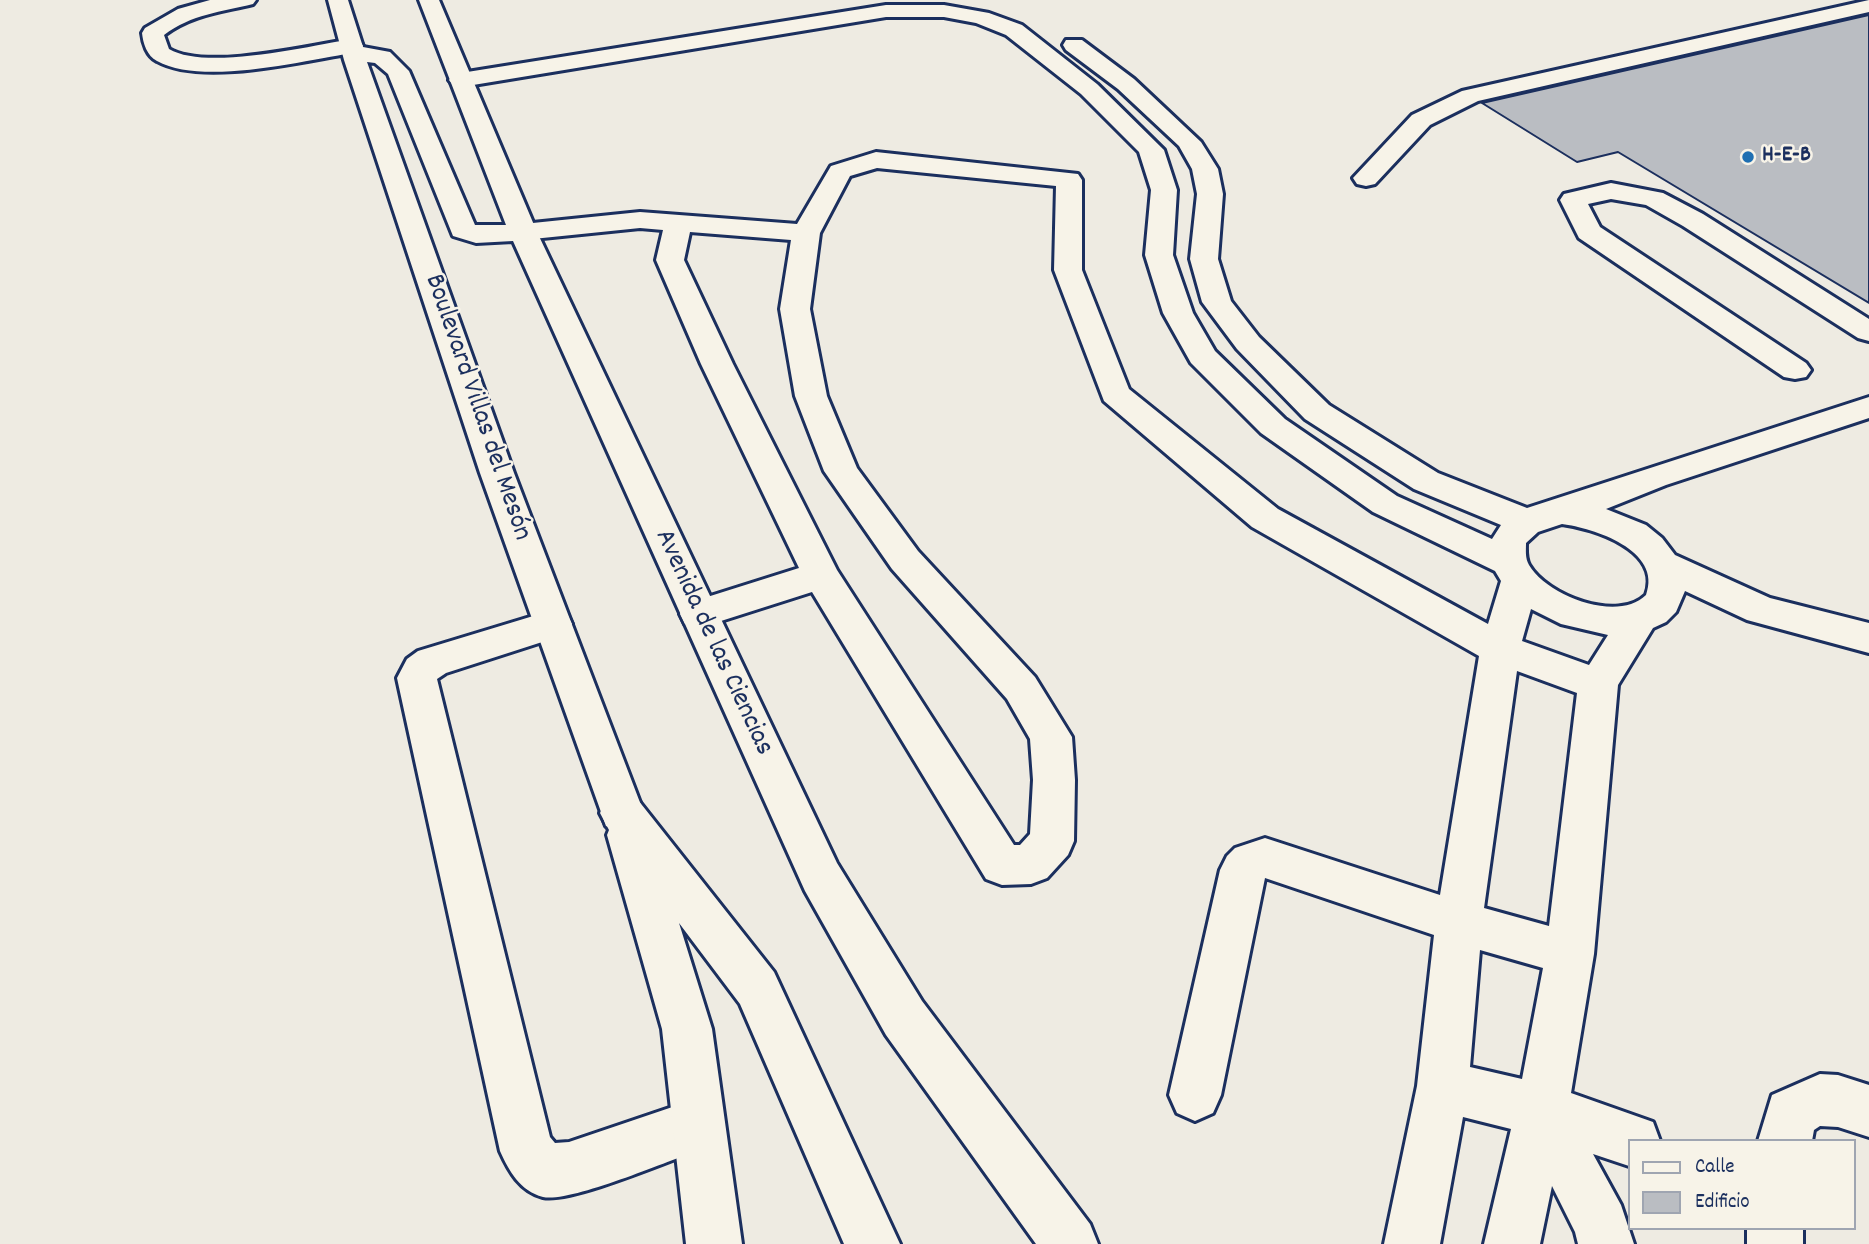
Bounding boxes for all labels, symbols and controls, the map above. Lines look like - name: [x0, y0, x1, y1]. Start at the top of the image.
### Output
- place label: H-E-B: [1762, 143, 1811, 171]
- marker: H-E-B: [1740, 149, 1756, 165]
- street label: Boulevard Villas del Mesón: [415, 271, 537, 545]
- street label: Avenida de las Ciencias: [645, 525, 779, 761]
- legend: [1628, 1139, 1855, 1230]
- text: Calle: [1695, 1153, 1734, 1183]
- text: Edificio: [1695, 1188, 1750, 1218]

